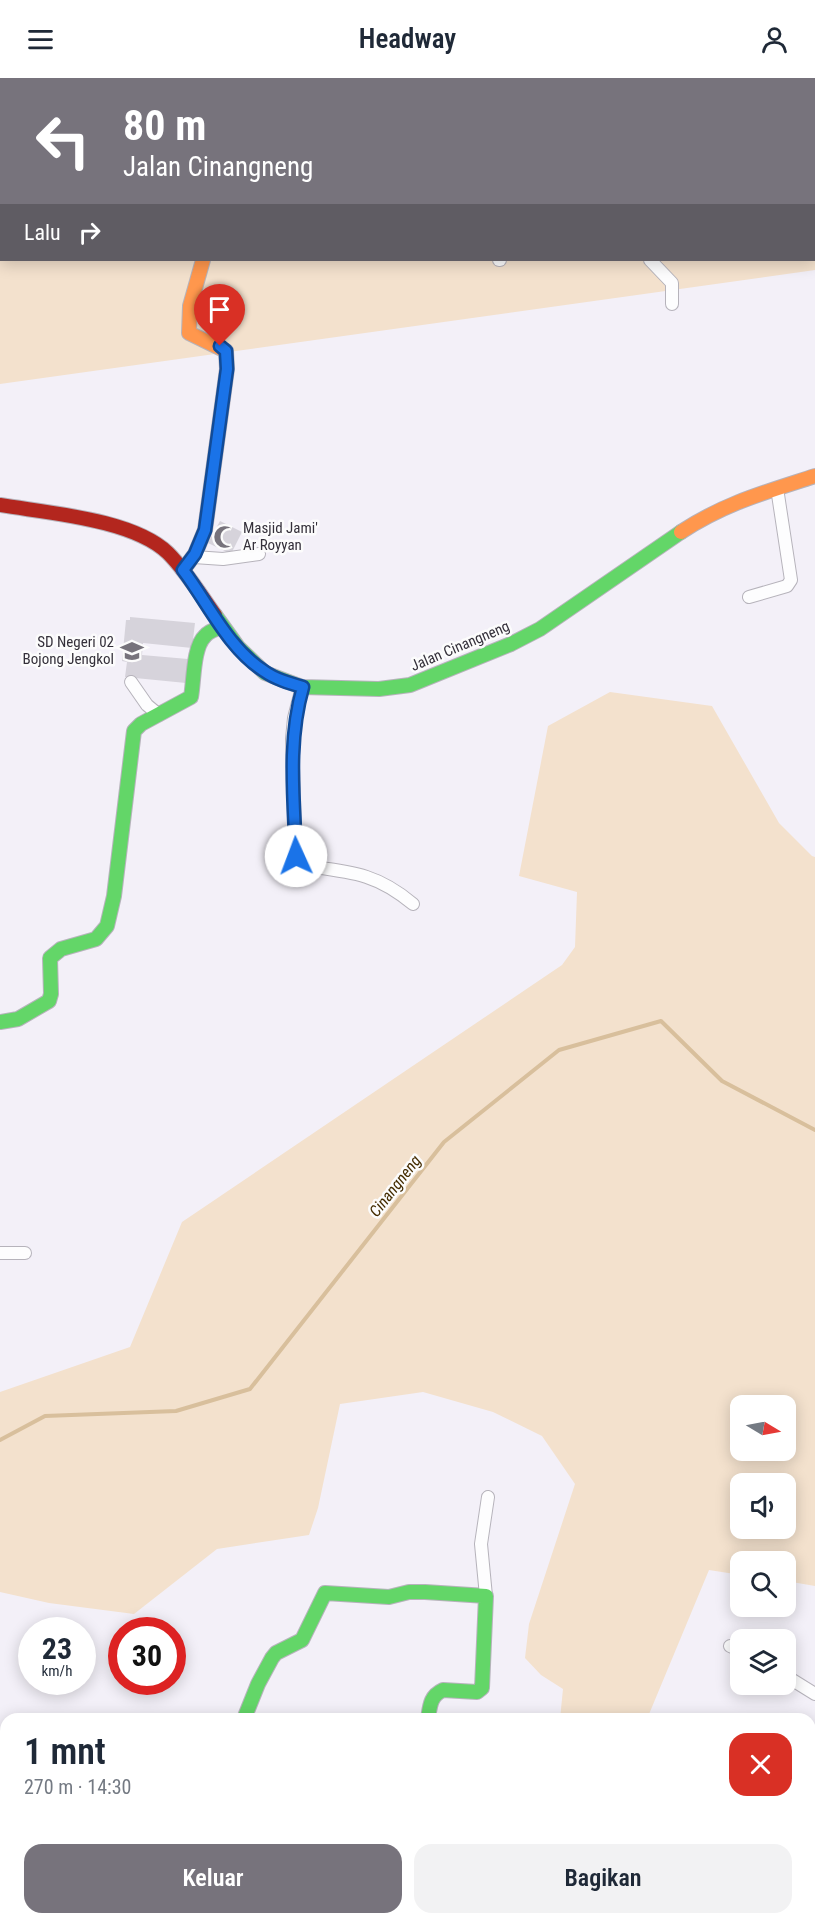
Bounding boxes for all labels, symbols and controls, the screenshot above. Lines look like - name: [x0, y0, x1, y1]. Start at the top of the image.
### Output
- icon: menu: [24, 23, 57, 56]
- text: Headway: [359, 23, 456, 55]
- icon: person: [758, 23, 791, 56]
- text: 80 m: [123, 101, 206, 150]
- icon: left: [24, 102, 102, 180]
- text: Jalan Cinangneng: [123, 151, 313, 183]
- icon: right: [73, 216, 106, 249]
- text: Lalu: [24, 220, 61, 245]
- pin: [194, 284, 245, 346]
- icon: arrive: [203, 293, 236, 326]
- place label: Masjid Jami' Ar Royyan: [243, 519, 318, 554]
- mosque icon: Masjid Jami' Ar Royyan: [212, 524, 238, 550]
- street label: Jalan Cinangneng: [408, 617, 512, 675]
- place label: SD Negeri 02 Bojong Jengkol: [23, 633, 114, 668]
- school or university icon: SD Negeri 02 Bojong Jengkol: [119, 638, 145, 664]
- position arrow: [264, 824, 328, 888]
- water label: Cinangneng: [365, 1151, 425, 1220]
- north arrow: [730, 1395, 796, 1461]
- map controls: [730, 1395, 796, 1695]
- button: sound: [730, 1473, 796, 1539]
- button: search: [730, 1551, 796, 1617]
- speed limit sign: 30: [108, 1617, 186, 1695]
- button: layers: [730, 1629, 796, 1695]
- text: 23: [42, 1631, 72, 1666]
- text: km/h: [42, 1662, 72, 1680]
- text: 1 mnt: [24, 1731, 106, 1773]
- button: close: [729, 1733, 792, 1796]
- text: 270 m · 14:30: [24, 1775, 131, 1799]
- button: Keluar: [24, 1844, 402, 1913]
- button: Bagikan: [414, 1844, 792, 1913]

